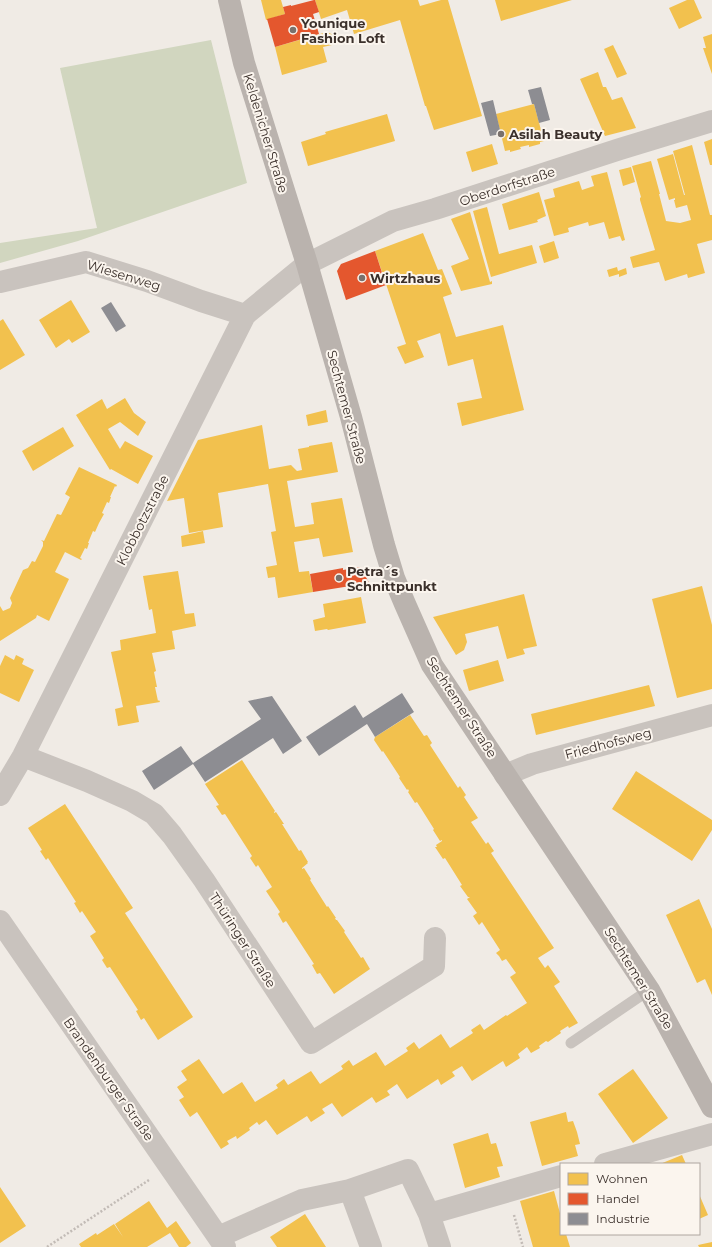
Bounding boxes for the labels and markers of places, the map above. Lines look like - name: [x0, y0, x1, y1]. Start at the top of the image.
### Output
- place label: Younique Fashion Loft: [300, 15, 385, 46]
- marker: Younique Fashion Loft: [288, 25, 298, 35]
- place label: Asilah Beauty: [508, 126, 603, 142]
- marker: Asilah Beauty: [496, 129, 506, 139]
- place label: Wirtzhaus: [370, 270, 440, 286]
- marker: Wirtzhaus: [357, 273, 367, 283]
- place label: Petra´s Schnittpunkt: [347, 563, 437, 594]
- marker: Petra´s Schnittpunkt: [334, 573, 344, 583]

